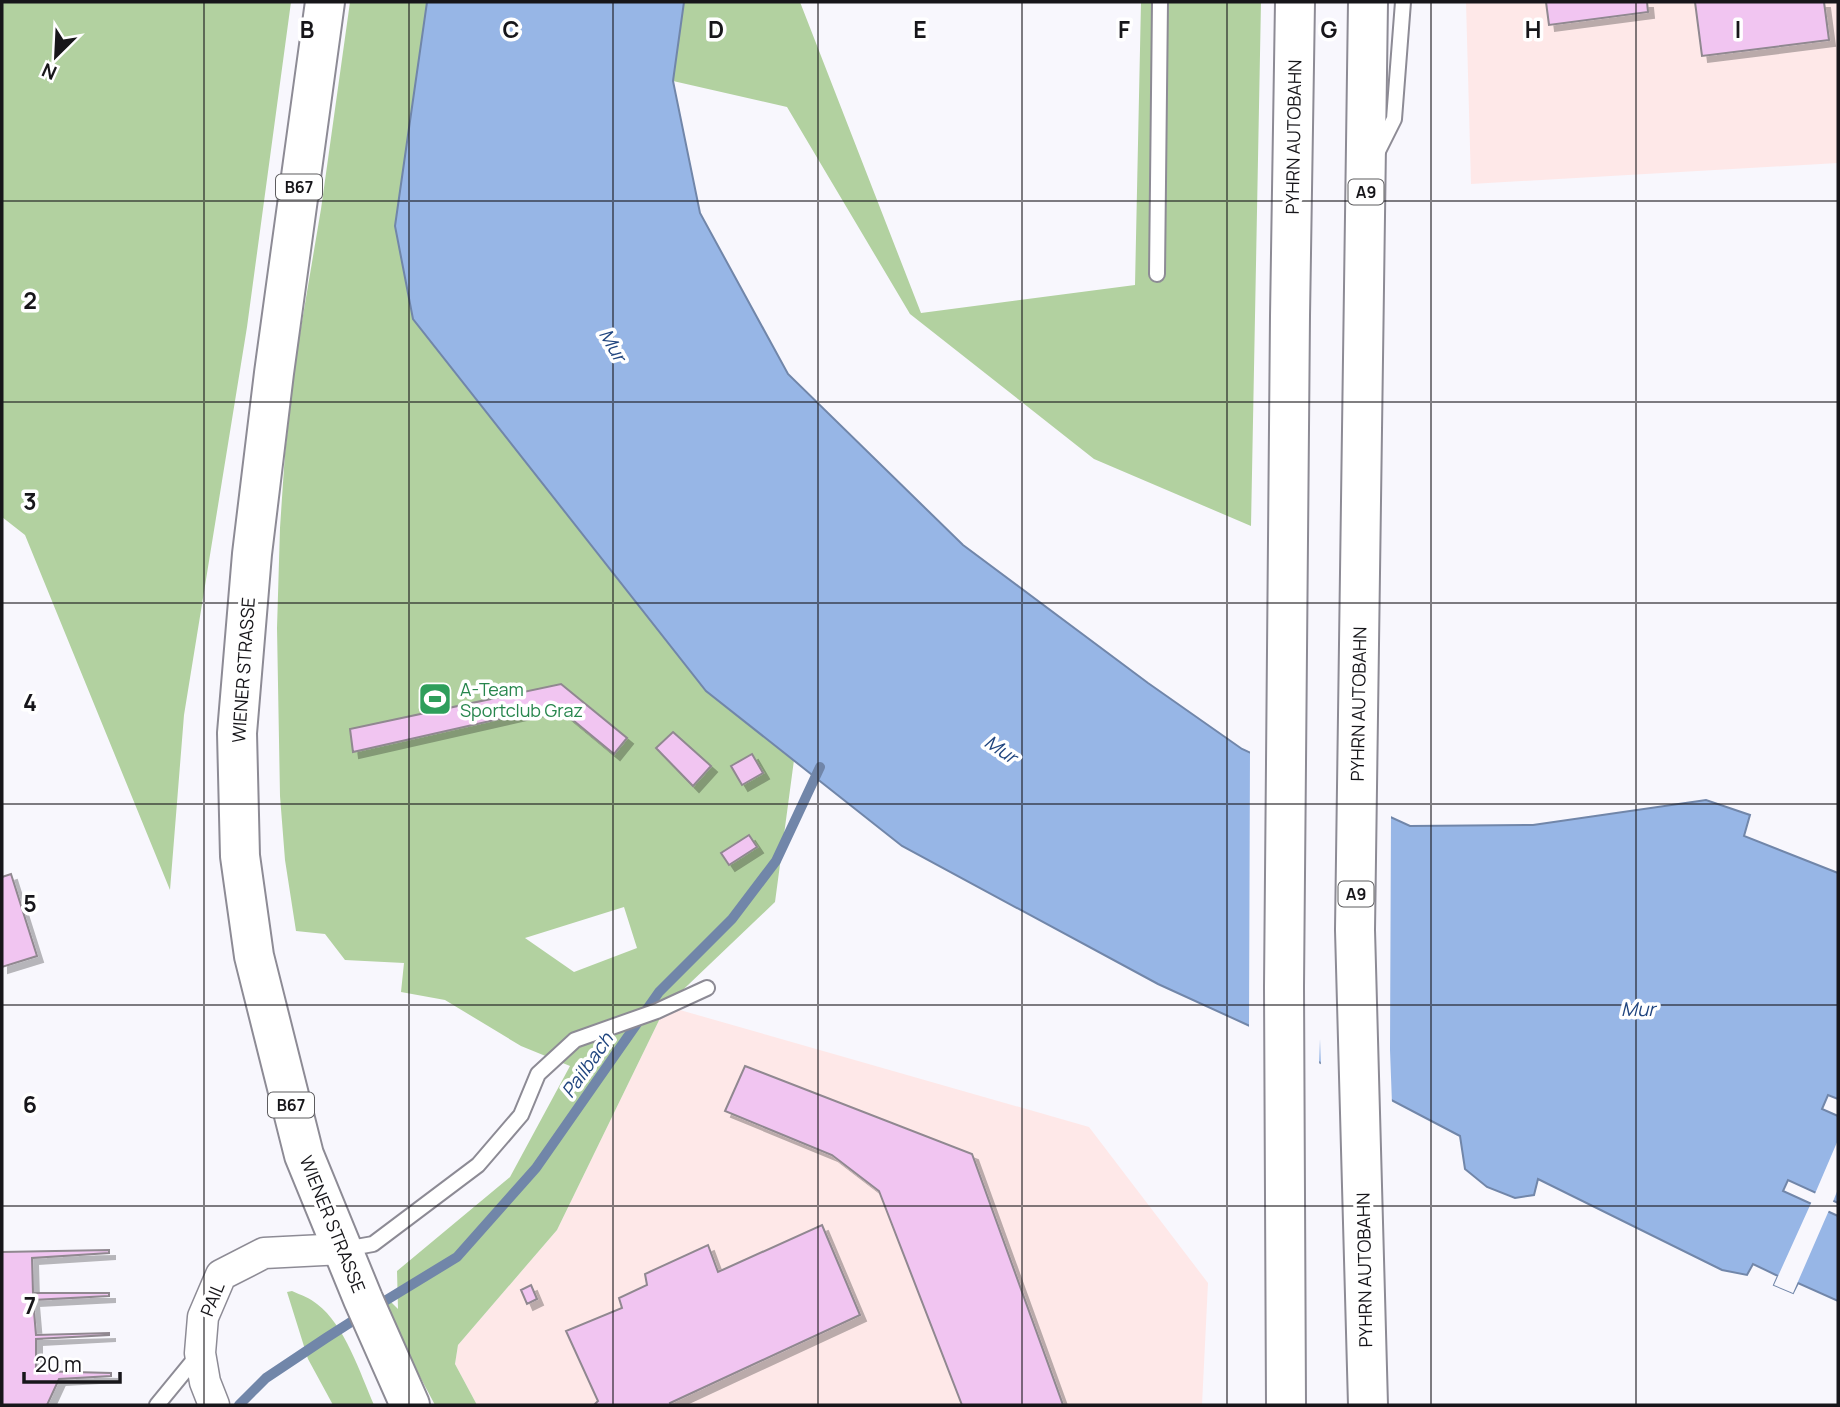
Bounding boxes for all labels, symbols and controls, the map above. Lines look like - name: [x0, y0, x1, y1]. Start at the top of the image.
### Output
- text: B: [300, 13, 314, 45]
- text: C: [503, 13, 520, 45]
- text: D: [708, 13, 724, 45]
- text: E: [913, 13, 927, 45]
- text: F: [1118, 13, 1130, 45]
- text: G: [1321, 13, 1338, 45]
- text: H: [1525, 13, 1541, 45]
- text: I: [1735, 13, 1741, 45]
- north arrow: [21, 21, 91, 91]
- text: N: [38, 57, 61, 86]
- street label: PYHRN AUTOBAHN: [1280, 59, 1306, 215]
- road number: B67: [276, 174, 322, 200]
- road number: A9: [1348, 180, 1384, 204]
- text: 2: [23, 284, 37, 316]
- water label: Mur: [593, 324, 634, 368]
- text: 3: [23, 485, 37, 517]
- street label: WIENER STRASSE: [226, 596, 260, 744]
- street label: PYHRN AUTOBAHN: [1345, 626, 1371, 782]
- place label: A-Team Sportclub Graz: [460, 677, 583, 722]
- sports icon: A-Team Sportclub Graz: [416, 680, 454, 718]
- text: 4: [23, 686, 37, 718]
- water label: Mur: [980, 729, 1024, 771]
- road number: A9: [1338, 881, 1374, 906]
- text: 5: [23, 887, 37, 919]
- water label: Mur: [1621, 996, 1657, 1022]
- water label: Pailbach: [555, 1027, 619, 1103]
- text: 6: [23, 1088, 37, 1120]
- road number: B67: [268, 1092, 314, 1118]
- street label: WIENER STRASSE: [295, 1152, 371, 1296]
- street label: PYHRN AUTOBAHN: [1351, 1192, 1377, 1348]
- street label: PAIL: [194, 1278, 230, 1320]
- text: 7: [24, 1289, 36, 1321]
- scale bar: [24, 1340, 121, 1384]
- text: 20 m: [35, 1350, 82, 1378]

